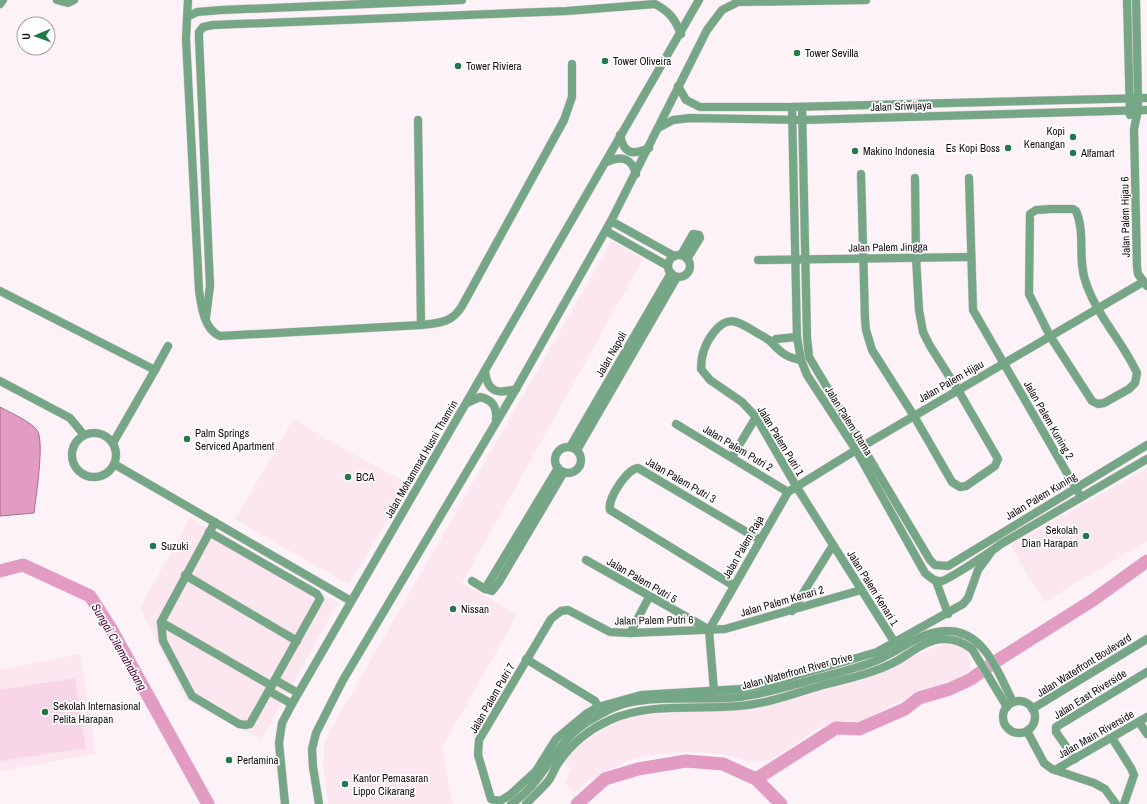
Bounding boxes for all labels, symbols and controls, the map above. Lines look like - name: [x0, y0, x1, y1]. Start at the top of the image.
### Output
- north arrow: [16, 16, 56, 56]
- text: U: [19, 33, 33, 40]
- place label: Tower Sevilla: [805, 46, 859, 60]
- marker: Tower Sevilla: [792, 48, 802, 58]
- place label: Tower Oliveira: [613, 54, 671, 68]
- marker: Tower Oliveira: [600, 56, 610, 66]
- place label: Tower Riviera: [466, 59, 522, 73]
- marker: Tower Riviera: [453, 61, 463, 71]
- street label: Jalan Sriwijaya: [870, 98, 932, 114]
- place label: Kopi Kenangan: [1024, 124, 1065, 151]
- marker: Kopi Kenangan: [1068, 132, 1078, 142]
- place label: Es Kopi Boss: [946, 141, 1000, 155]
- marker: Es Kopi Boss: [1003, 143, 1013, 153]
- place label: Makino Indonesia: [863, 144, 935, 158]
- marker: Makino Indonesia: [850, 146, 860, 156]
- place label: Alfamart: [1080, 146, 1115, 160]
- marker: Alfamart: [1068, 148, 1078, 158]
- street label: Jalan Palem Hijau 6: [1117, 177, 1133, 257]
- street label: Jalan Palem Jingga: [848, 239, 928, 255]
- street label: Jalan Napoli: [592, 329, 630, 379]
- street label: Jalan Palem Hijau: [916, 357, 986, 405]
- street label: Jalan Palem Kuning 2: [1021, 378, 1077, 462]
- street label: Jalan Palem Utama: [822, 384, 876, 458]
- street label: Jalan Mohammad Husni Thamrin: [382, 398, 460, 520]
- street label: Jalan Palem Putri 1: [755, 404, 807, 478]
- street label: Jalan Palem Putri 2: [701, 422, 775, 474]
- place label: Palm Springs Serviced Apartment: [195, 426, 275, 453]
- marker: Palm Springs Serviced Apartment: [182, 434, 192, 444]
- street label: Jalan Palem Putri 3: [643, 454, 719, 506]
- street label: Jalan Palem Kuning: [1003, 469, 1079, 523]
- place label: BCA: [356, 470, 376, 484]
- marker: BCA: [343, 472, 353, 482]
- street label: Jalan Palem Raja: [719, 513, 767, 581]
- place label: Sekolah Dian Harapan: [1022, 523, 1078, 550]
- marker: Sekolah Dian Harapan: [1081, 531, 1091, 541]
- place label: Suzuki: [161, 539, 189, 553]
- marker: Suzuki: [148, 541, 158, 551]
- street label: Jalan Palem Kenari 1: [844, 548, 902, 628]
- street label: Jalan Palem Putri 5: [604, 554, 680, 606]
- street label: Jalan Palem Kenari 2: [739, 582, 825, 620]
- water label: Sungai Cilemahabang: [88, 601, 151, 694]
- place label: Nissan: [461, 602, 489, 616]
- marker: Nissan: [448, 604, 458, 614]
- street label: Jalan Palem Putri 6: [615, 612, 693, 628]
- street label: Jalan Waterfront Boulevard: [1034, 630, 1134, 700]
- street label: Jalan Waterfront River Drive: [740, 649, 854, 693]
- street label: Jalan Palem Putri 7: [466, 660, 518, 736]
- street label: Jalan East Riverside: [1051, 666, 1129, 722]
- place label: Sekolah Internasional Pelita Harapan: [53, 699, 140, 726]
- marker: Sekolah Internasional Pelita Harapan: [40, 707, 50, 717]
- street label: Jalan Main Riverside: [1056, 707, 1136, 761]
- place label: Pertamina: [237, 753, 279, 767]
- marker: Pertamina: [224, 755, 234, 765]
- place label: Kantor Pemasaran Lippo Cikarang: [353, 771, 428, 798]
- marker: Kantor Pemasaran Lippo Cikarang: [340, 779, 350, 789]

